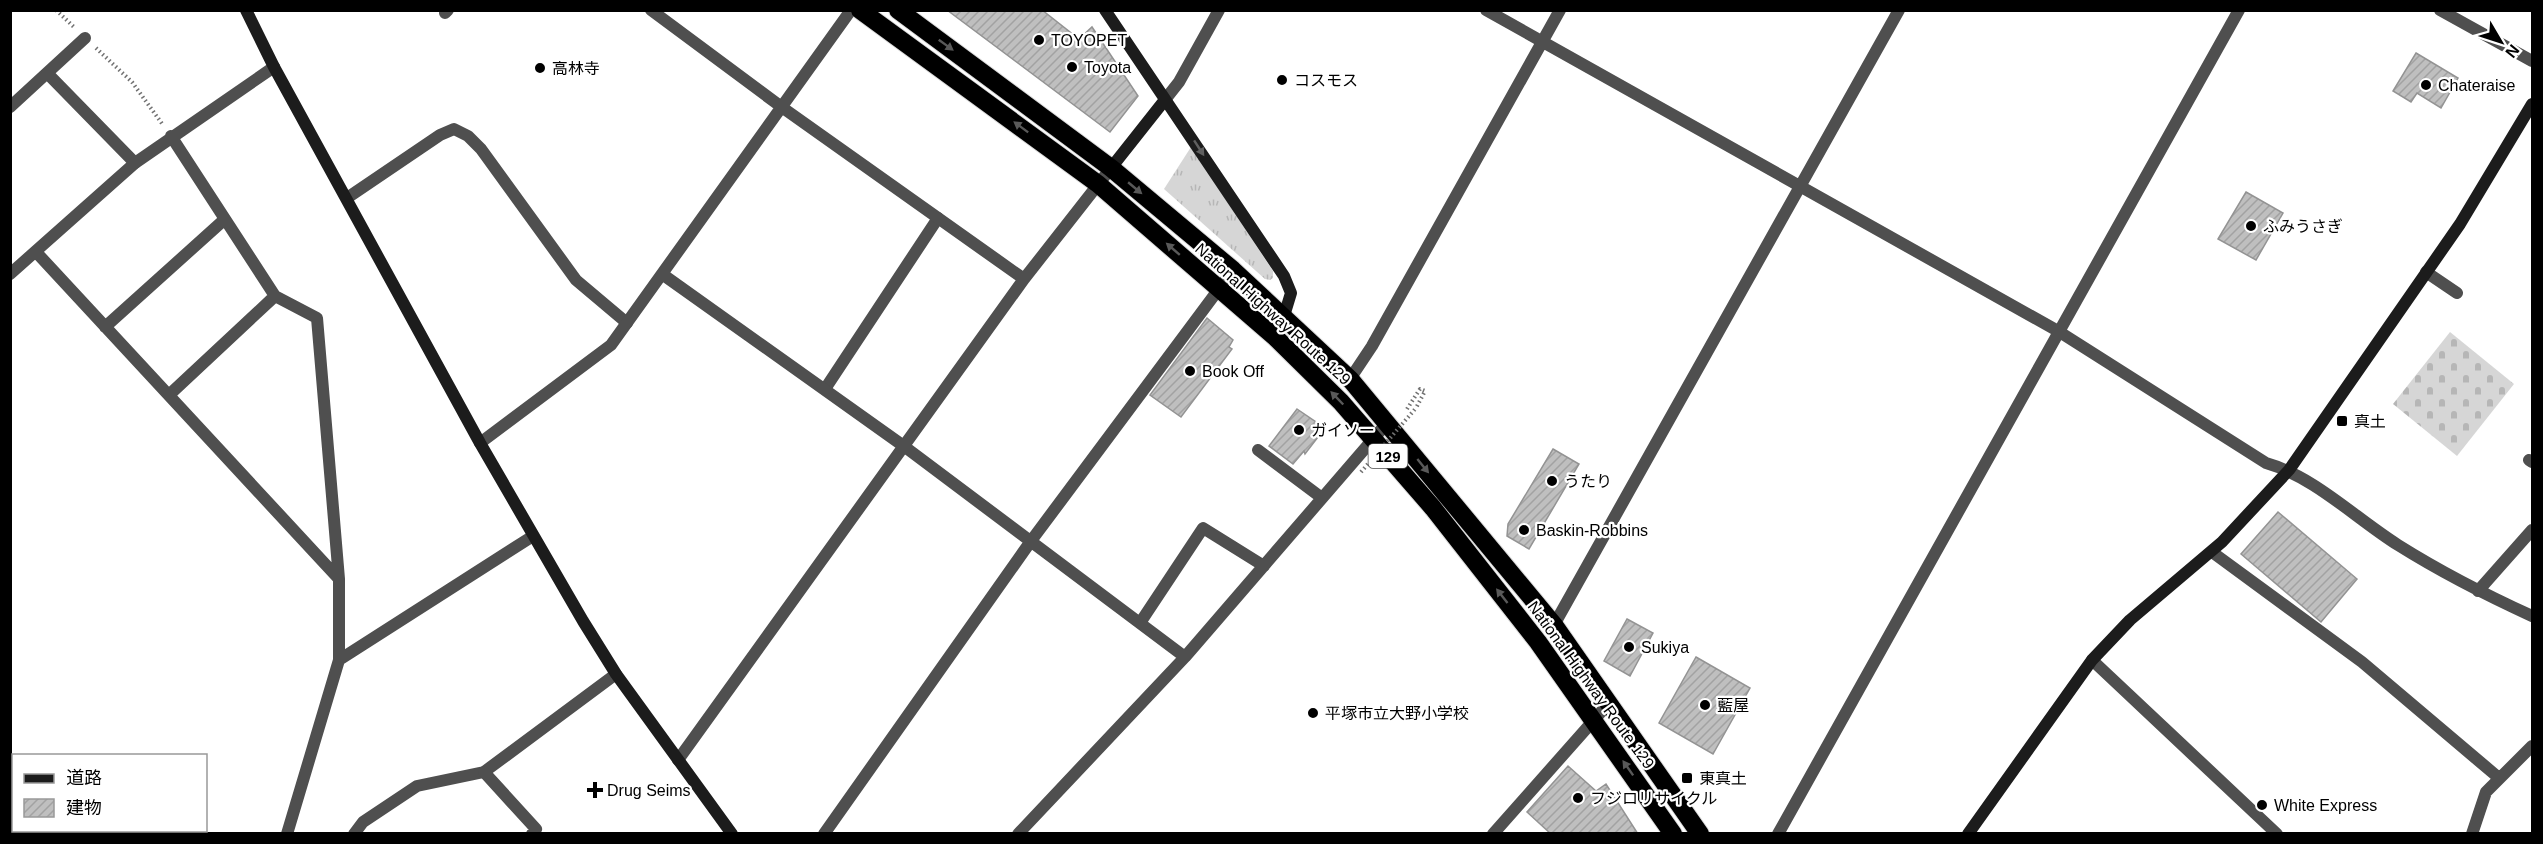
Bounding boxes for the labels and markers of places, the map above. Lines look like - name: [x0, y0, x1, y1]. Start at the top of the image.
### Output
- place label: TOYOPET: [1051, 32, 1127, 49]
- marker: TOYOPET: [1032, 33, 1046, 47]
- place label: Toyota: [1084, 59, 1131, 76]
- place label: 高林寺: [552, 60, 600, 77]
- marker: Toyota: [1065, 60, 1079, 74]
- marker: 高林寺: [533, 61, 547, 75]
- place label: コスモス: [1294, 72, 1358, 89]
- marker: コスモス: [1275, 73, 1289, 87]
- place label: Chateraise: [2438, 77, 2515, 94]
- marker: Chateraise: [2419, 78, 2433, 92]
- place label: ふみうさぎ: [2263, 218, 2343, 235]
- marker: ふみうさぎ: [2244, 219, 2258, 233]
- place label: Book Off: [1202, 363, 1265, 380]
- marker: Book Off: [1183, 364, 1197, 378]
- place label: 真土: [2354, 413, 2386, 430]
- marker: 真土: [2335, 414, 2349, 428]
- place label: ガイソー: [1311, 422, 1375, 439]
- marker: ガイソー: [1292, 423, 1306, 437]
- place label: うたり: [1564, 473, 1612, 490]
- marker: うたり: [1545, 474, 1559, 488]
- place label: Baskin-Robbins: [1536, 522, 1648, 539]
- marker: Baskin-Robbins: [1517, 523, 1531, 537]
- place label: Sukiya: [1641, 639, 1689, 656]
- marker: Sukiya: [1622, 640, 1636, 654]
- place label: 藍屋: [1717, 697, 1749, 714]
- marker: 藍屋: [1698, 698, 1712, 712]
- place label: 平塚市立大野小学校: [1325, 705, 1469, 722]
- marker: 平塚市立大野小学校: [1306, 706, 1320, 720]
- place label: 東真土: [1699, 770, 1747, 787]
- marker: 東真土: [1680, 771, 1694, 785]
- place label: Drug Seims: [607, 782, 691, 799]
- marker: Drug Seims: [588, 783, 602, 797]
- place label: フジロリサイクル: [1590, 790, 1717, 807]
- marker: フジロリサイクル: [1571, 791, 1585, 805]
- place label: White Express: [2274, 797, 2377, 814]
- marker: White Express: [2255, 798, 2269, 812]

